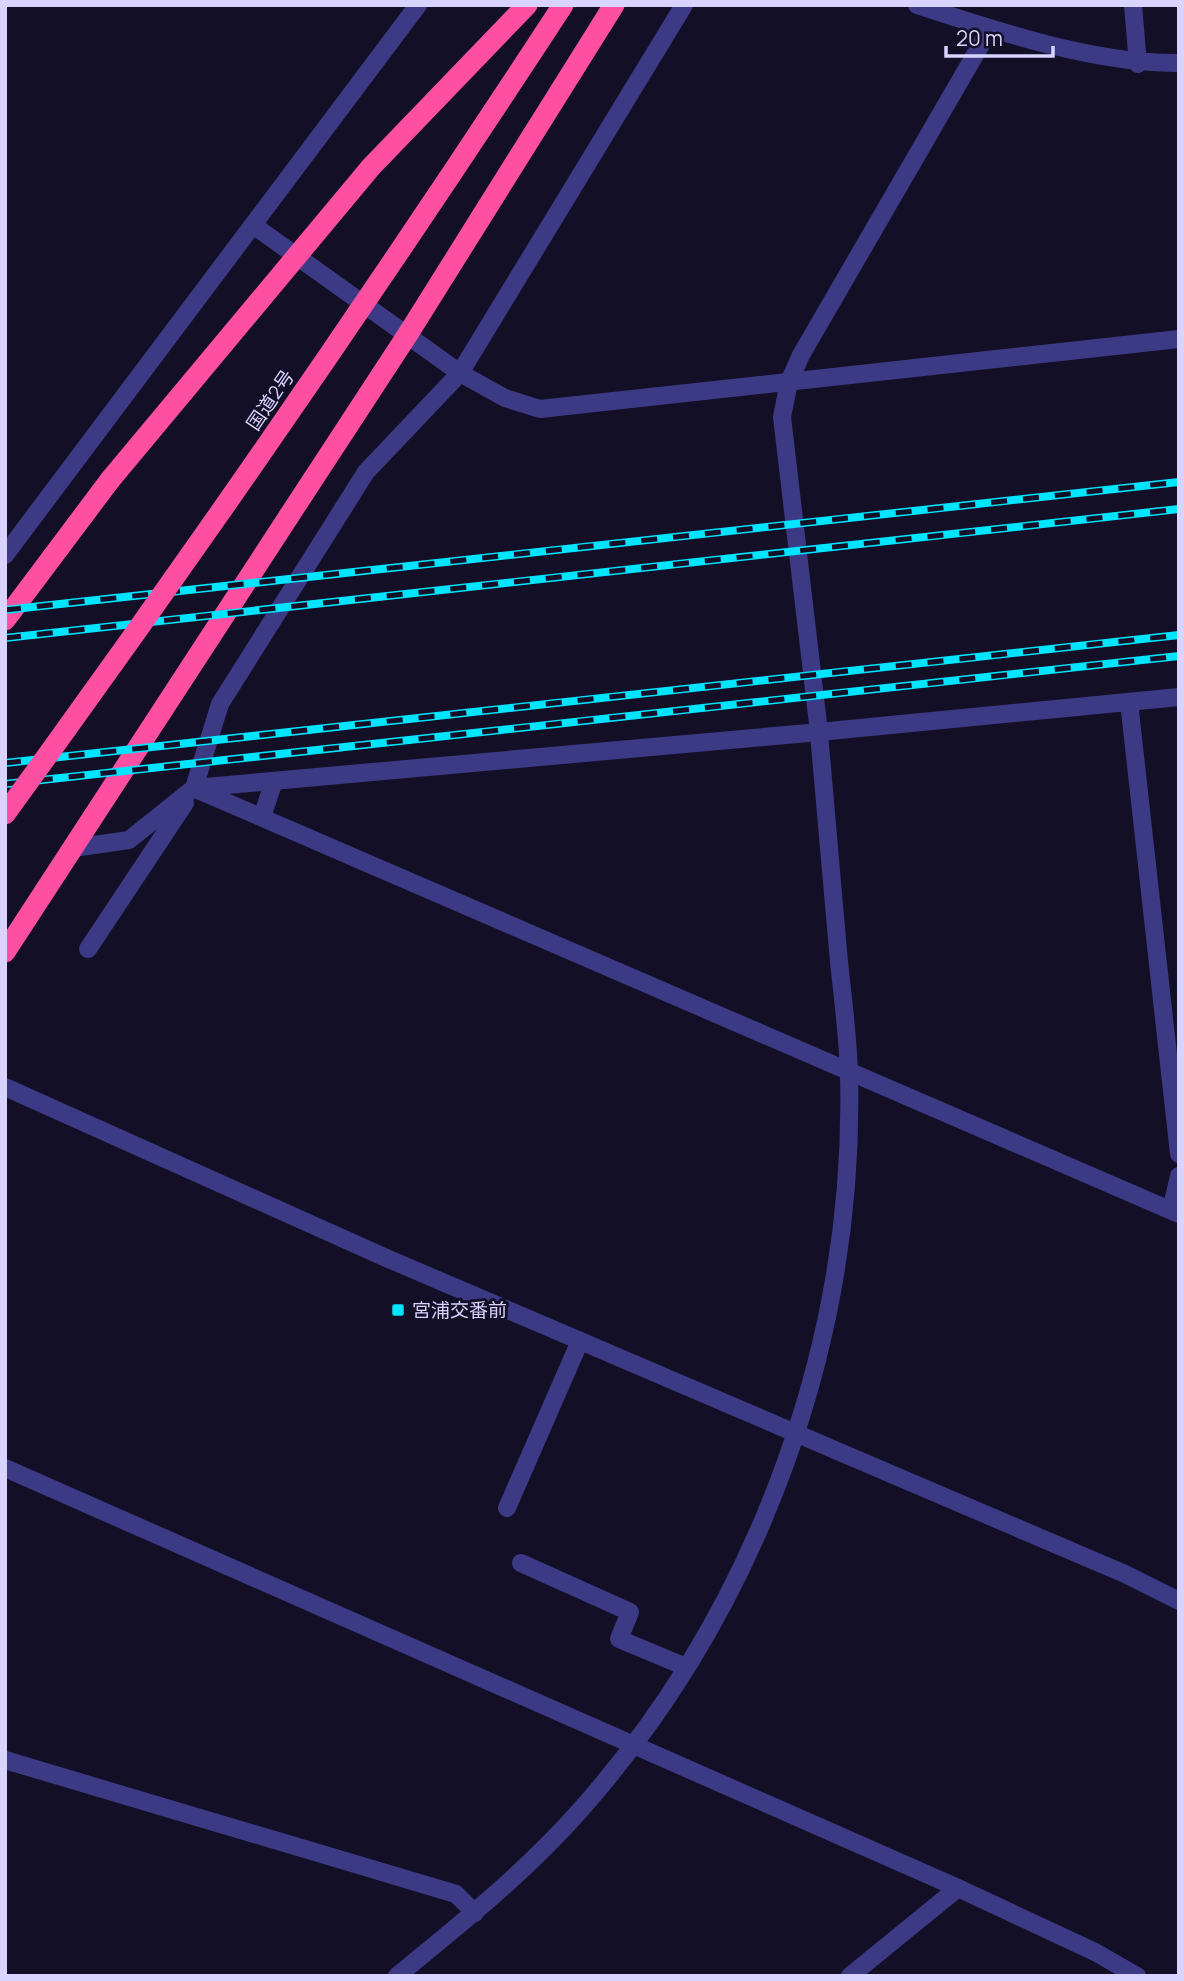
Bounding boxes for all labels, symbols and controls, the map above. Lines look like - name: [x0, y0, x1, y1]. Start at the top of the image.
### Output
- scale bar: [946, 14, 1053, 58]
- text: 20 m: [956, 24, 1003, 52]
- street label: 国道2号: [240, 365, 300, 435]
- place label: 宮浦交番前: [412, 1297, 507, 1323]
- marker: 宮浦交番前: [390, 1302, 406, 1318]

